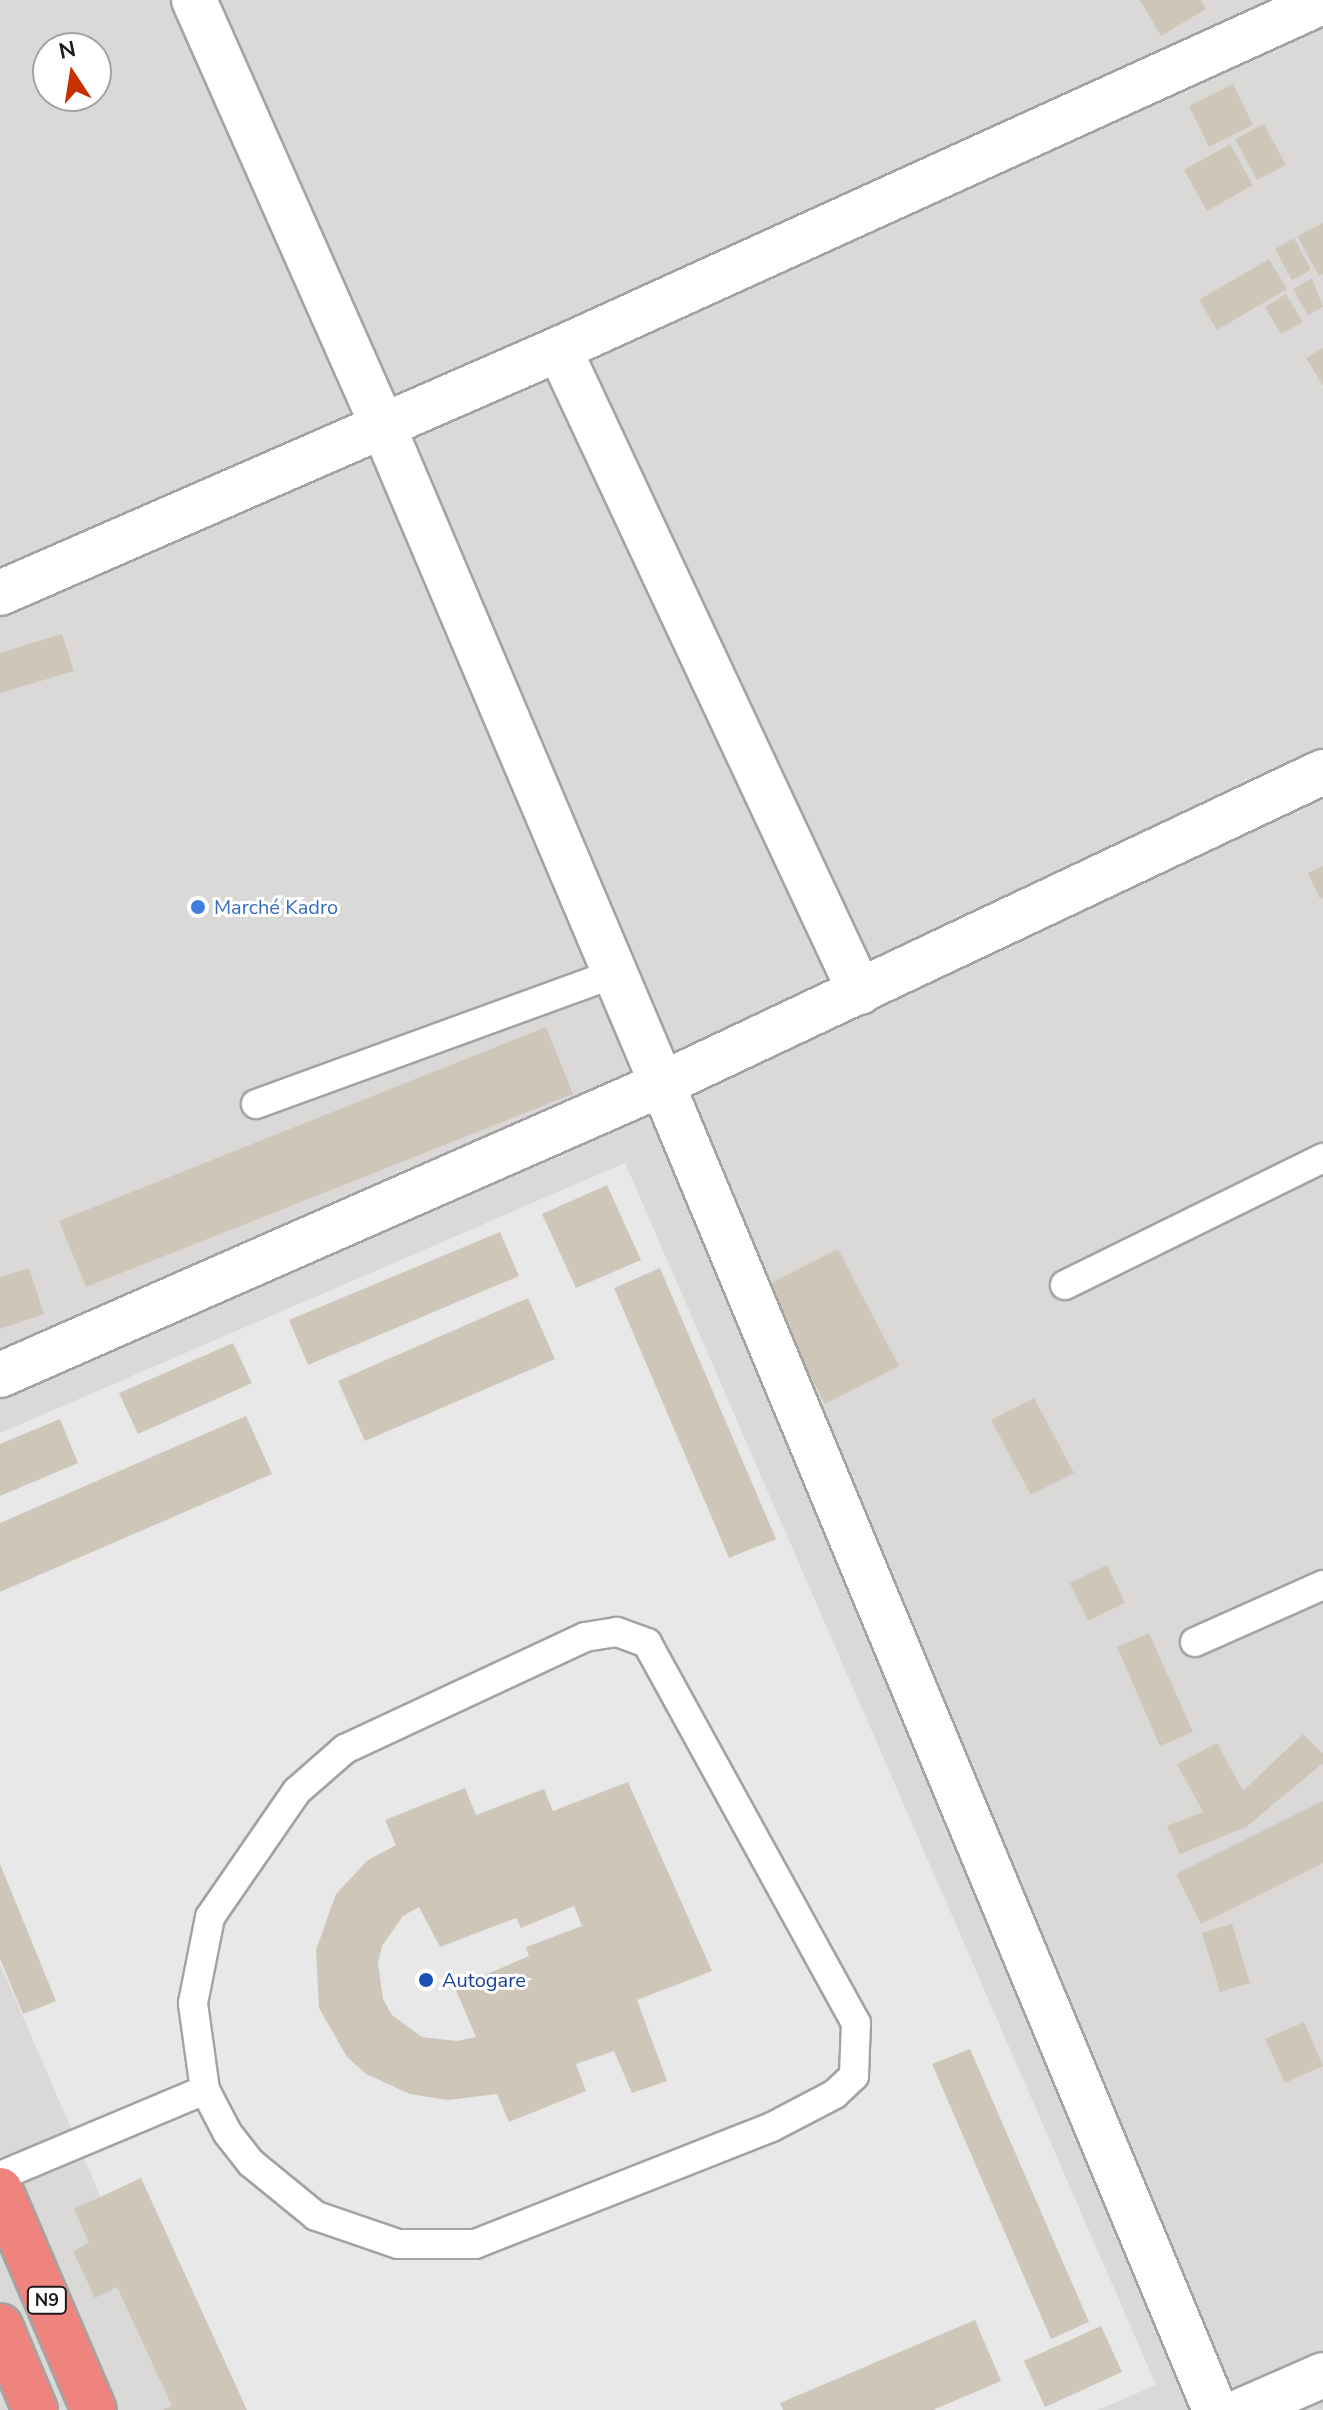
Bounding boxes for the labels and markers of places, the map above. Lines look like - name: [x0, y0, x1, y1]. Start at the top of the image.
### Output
- place label: Marché Kadro: [214, 895, 338, 919]
- marker: Marché Kadro: [189, 898, 207, 916]
- place label: Autogare: [442, 1968, 526, 1992]
- marker: Autogare: [417, 1971, 435, 1989]

